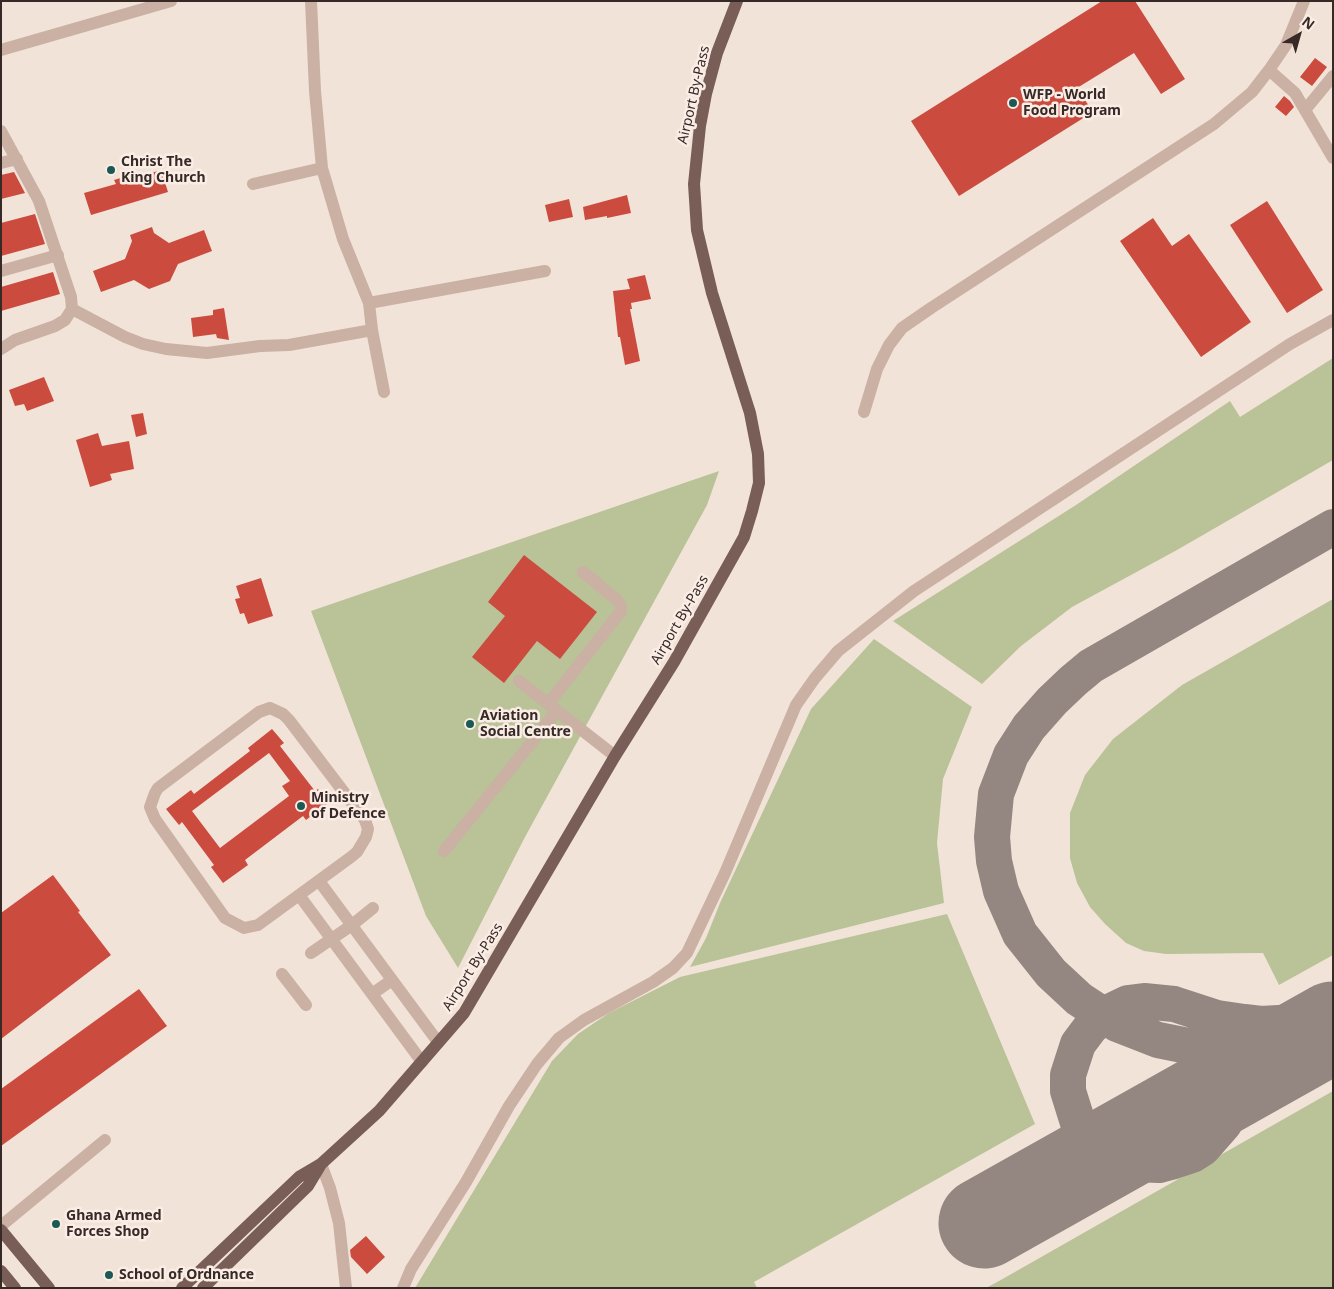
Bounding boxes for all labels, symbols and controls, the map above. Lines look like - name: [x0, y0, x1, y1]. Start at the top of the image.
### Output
- north arrow: [1274, 10, 1324, 60]
- text: N: [1298, 12, 1319, 34]
- street label: Airport By-Pass: [675, 44, 713, 146]
- place label: WFP - World Food Program: [1023, 87, 1121, 120]
- marker: WFP - World Food Program: [1007, 97, 1019, 109]
- place label: Christ The King Church: [121, 154, 206, 186]
- marker: Christ The King Church: [105, 164, 117, 176]
- street label: Airport By-Pass: [648, 572, 712, 668]
- place label: Aviation Social Centre: [480, 708, 571, 740]
- marker: Aviation Social Centre: [464, 718, 476, 730]
- place label: Ministry of Defence: [311, 790, 386, 822]
- marker: Ministry of Defence: [295, 800, 307, 812]
- street label: Airport By-Pass: [439, 920, 507, 1014]
- place label: Ghana Armed Forces Shop: [66, 1208, 162, 1240]
- marker: Ghana Armed Forces Shop: [50, 1218, 62, 1230]
- place label: School of Ordnance: [119, 1267, 254, 1283]
- marker: School of Ordnance: [103, 1269, 115, 1281]

